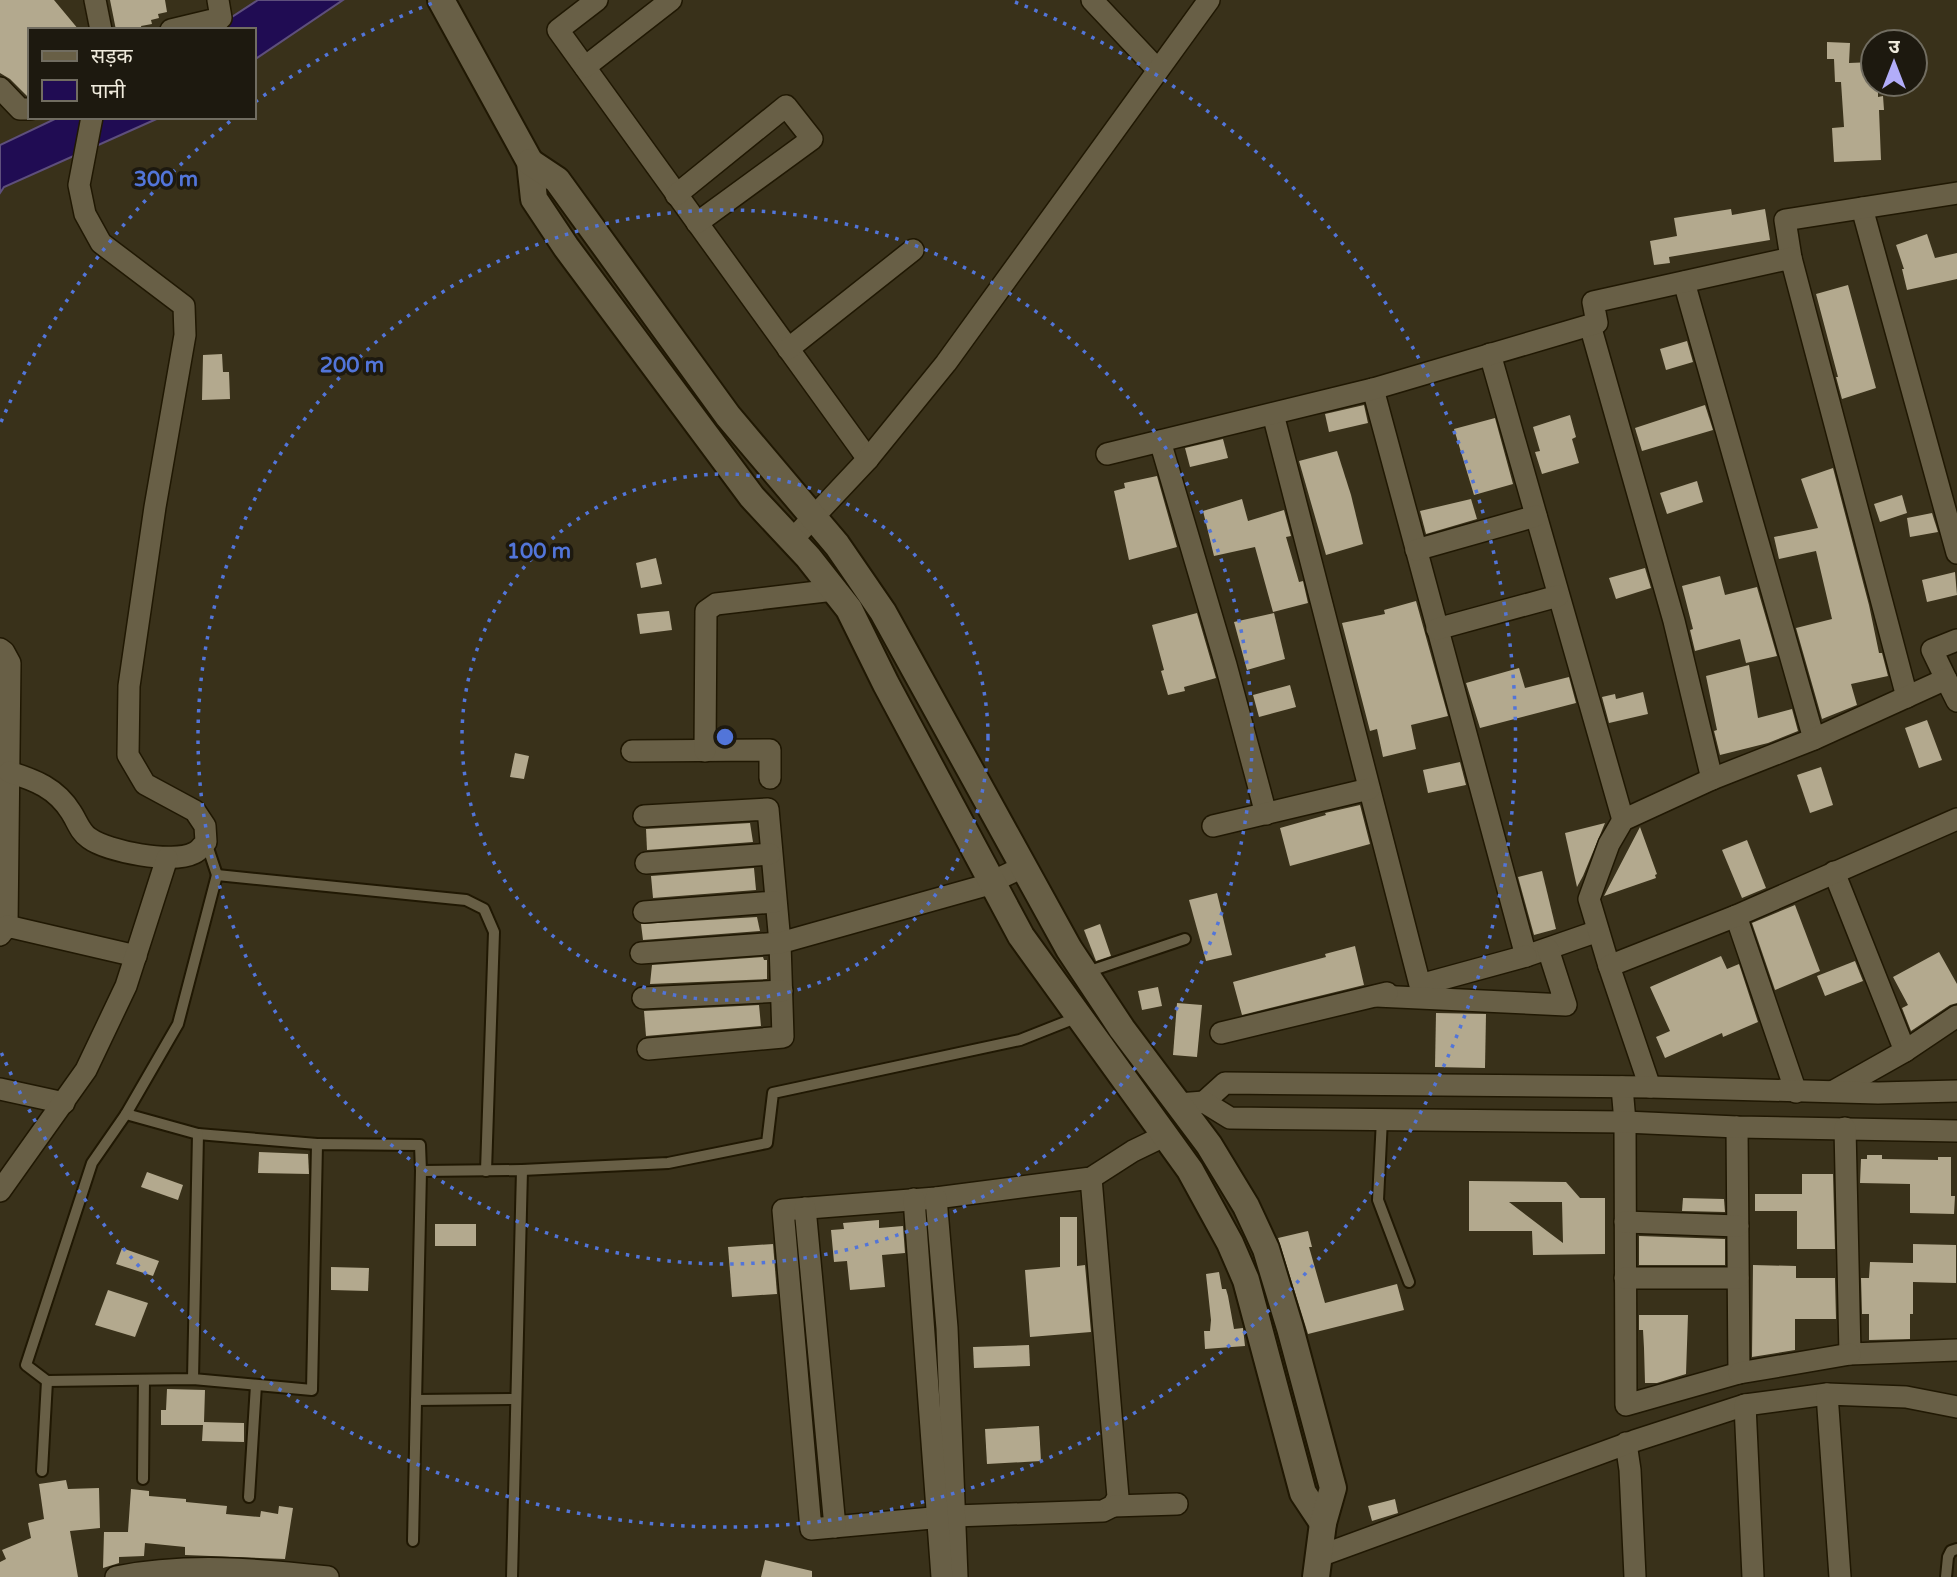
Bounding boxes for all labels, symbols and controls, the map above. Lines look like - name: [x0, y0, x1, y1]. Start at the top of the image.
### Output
- legend: [28, 28, 256, 119]
- north arrow: [1859, 28, 1929, 98]
- text: उ: [1888, 36, 1900, 58]
- text: सड़क: [91, 44, 133, 69]
- text: पानी: [91, 79, 126, 104]
- text: 300 m: [134, 167, 198, 192]
- text: 200 m: [320, 353, 384, 378]
- text: 100 m: [507, 539, 571, 564]
- centre of rings: [713, 725, 737, 749]

